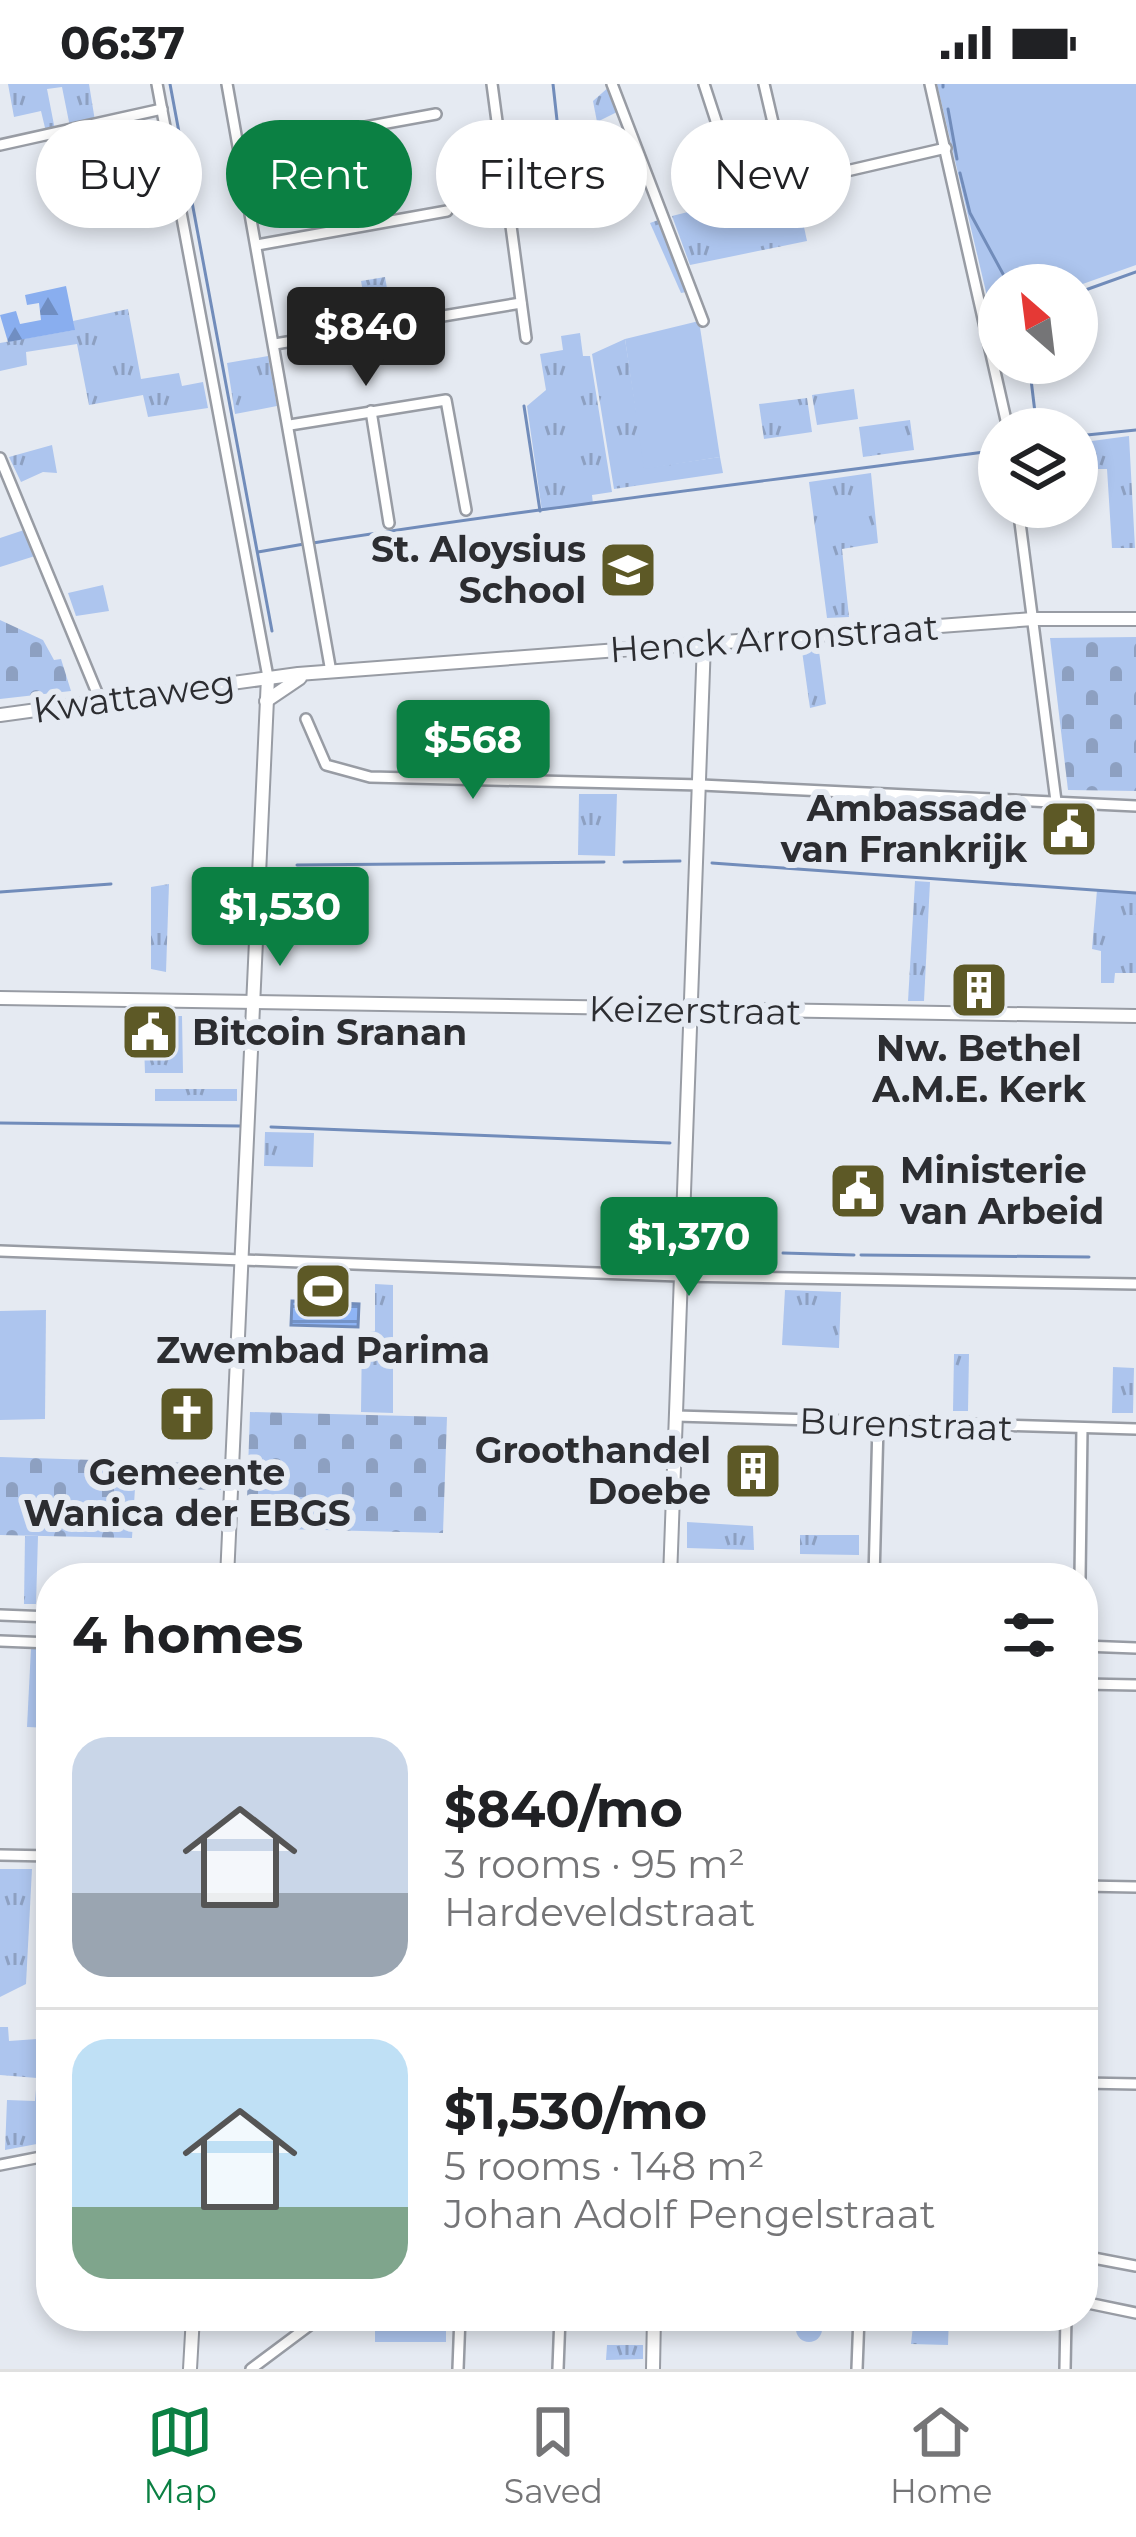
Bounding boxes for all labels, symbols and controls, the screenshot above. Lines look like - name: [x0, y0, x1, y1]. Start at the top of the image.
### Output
- text: 06:37: [60, 15, 185, 70]
- chip: Buy: [36, 120, 202, 228]
- chip: Rent: [226, 120, 412, 228]
- chip: Filters: [436, 120, 647, 228]
- chip: New: [671, 120, 851, 228]
- north arrow: [978, 264, 1098, 384]
- map controls: [978, 264, 1098, 528]
- pin: $840: [295, 287, 437, 389]
- text: $840: [314, 302, 418, 350]
- button: layers: [978, 408, 1098, 528]
- place label: St. Aloysius School: [371, 527, 586, 612]
- school or university icon: St. Aloysius School: [597, 539, 659, 601]
- street label: Henck Arronstraat: [608, 605, 940, 671]
- street label: Kwattaweg: [30, 660, 238, 732]
- pin: $568: [402, 700, 544, 802]
- text: $568: [424, 715, 522, 763]
- place label: Ambassade van Frankrijk: [780, 786, 1027, 871]
- public building icon: Ambassade van Frankrijk: [1038, 798, 1100, 860]
- pin: $1,530: [182, 867, 378, 969]
- text: $1,530: [219, 882, 341, 930]
- building icon: Nw. Bethel A.M.E. Kerk: [948, 959, 1010, 1021]
- street label: Keizerstraat: [588, 986, 802, 1034]
- public building icon: Bitcoin Sranan: [119, 1001, 181, 1063]
- place label: Bitcoin Sranan: [192, 1010, 467, 1054]
- place label: Nw. Bethel A.M.E. Kerk: [871, 1026, 1086, 1111]
- place label: Ministerie van Arbeid: [899, 1148, 1104, 1233]
- public building icon: Ministerie van Arbeid: [827, 1160, 889, 1222]
- pin: $1,370: [591, 1197, 787, 1299]
- text: $1,370: [627, 1212, 751, 1260]
- sports icon: Zwembad Parima: [292, 1260, 354, 1322]
- place label: Zwembad Parima: [156, 1328, 490, 1372]
- church icon: Gemeente Wanica der EBGS: [156, 1383, 218, 1445]
- street label: Burenstraat: [798, 1398, 1014, 1450]
- place label: Groothandel Doebe: [475, 1428, 711, 1513]
- building icon: Groothandel Doebe: [722, 1440, 784, 1502]
- place label: Gemeente Wanica der EBGS: [23, 1450, 351, 1535]
- icon: filters: [996, 1602, 1062, 1668]
- text: 4 homes: [72, 1604, 303, 1666]
- text: $840/mo: [444, 1778, 683, 1840]
- icon: home: [168, 1785, 312, 1929]
- text: 3 rooms · 95 m²: [444, 1840, 745, 1888]
- text: Hardeveldstraat: [444, 1888, 755, 1936]
- text: $1,530/mo: [444, 2080, 707, 2142]
- icon: home: [168, 2087, 312, 2231]
- text: 5 rooms · 148 m²: [444, 2142, 765, 2190]
- text: Johan Adolf Pengelstraat: [444, 2190, 936, 2238]
- tab: Map: [144, 2399, 217, 2511]
- tab: Saved: [504, 2399, 603, 2511]
- tab: Home: [890, 2399, 992, 2511]

